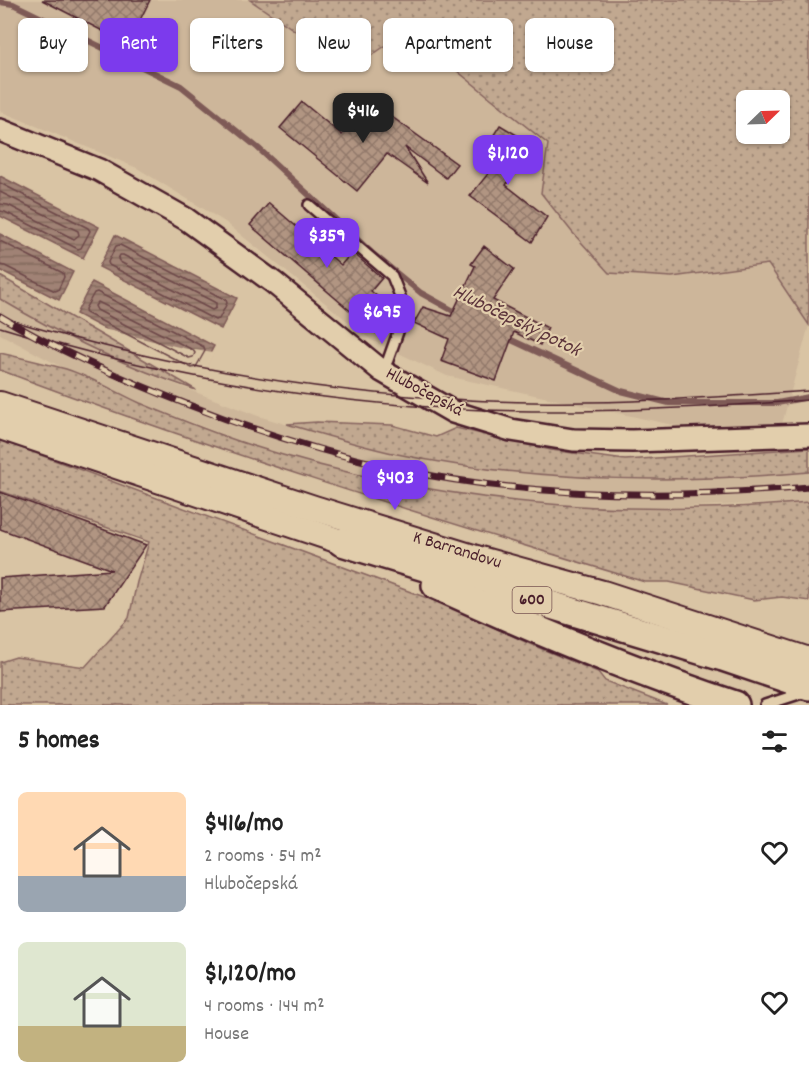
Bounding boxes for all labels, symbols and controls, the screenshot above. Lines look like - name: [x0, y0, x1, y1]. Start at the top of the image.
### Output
- chip: Buy: [18, 18, 88, 72]
- chip: Rent: [100, 18, 178, 72]
- chip: Filters: [190, 18, 284, 72]
- chip: New: [296, 18, 371, 72]
- chip: Apartment: [383, 18, 513, 72]
- chip: House: [525, 18, 614, 72]
- north arrow: [736, 90, 790, 144]
- map controls: [736, 90, 790, 144]
- pin: $416: [327, 93, 399, 144]
- text: $416: [347, 98, 379, 126]
- pin: $1,120: [459, 135, 557, 186]
- text: $1,120: [487, 140, 529, 168]
- pin: $359: [291, 218, 363, 269]
- text: $359: [308, 223, 346, 251]
- water label: Hlubočepský potok: [447, 279, 586, 366]
- pin: $695: [346, 294, 418, 345]
- text: $695: [363, 299, 401, 327]
- street label: Hlubočepská: [381, 362, 467, 424]
- pin: $403: [359, 460, 431, 511]
- text: $403: [376, 465, 414, 493]
- street label: K Barrandovu: [410, 526, 504, 576]
- road number: 600: [512, 587, 552, 613]
- text: 5 homes: [18, 723, 100, 760]
- icon: filters: [758, 725, 791, 758]
- text: $416/mo: [204, 806, 283, 843]
- icon: home: [66, 816, 138, 888]
- icon: heart: [758, 836, 791, 869]
- text: 2 rooms · 54 m²: [204, 843, 322, 871]
- text: Hlubočepská: [204, 871, 298, 899]
- text: $1,120/mo: [204, 956, 296, 993]
- icon: home: [66, 966, 138, 1038]
- icon: heart: [758, 986, 791, 1019]
- text: 4 rooms · 144 m²: [204, 993, 325, 1021]
- text: House: [204, 1021, 249, 1049]

